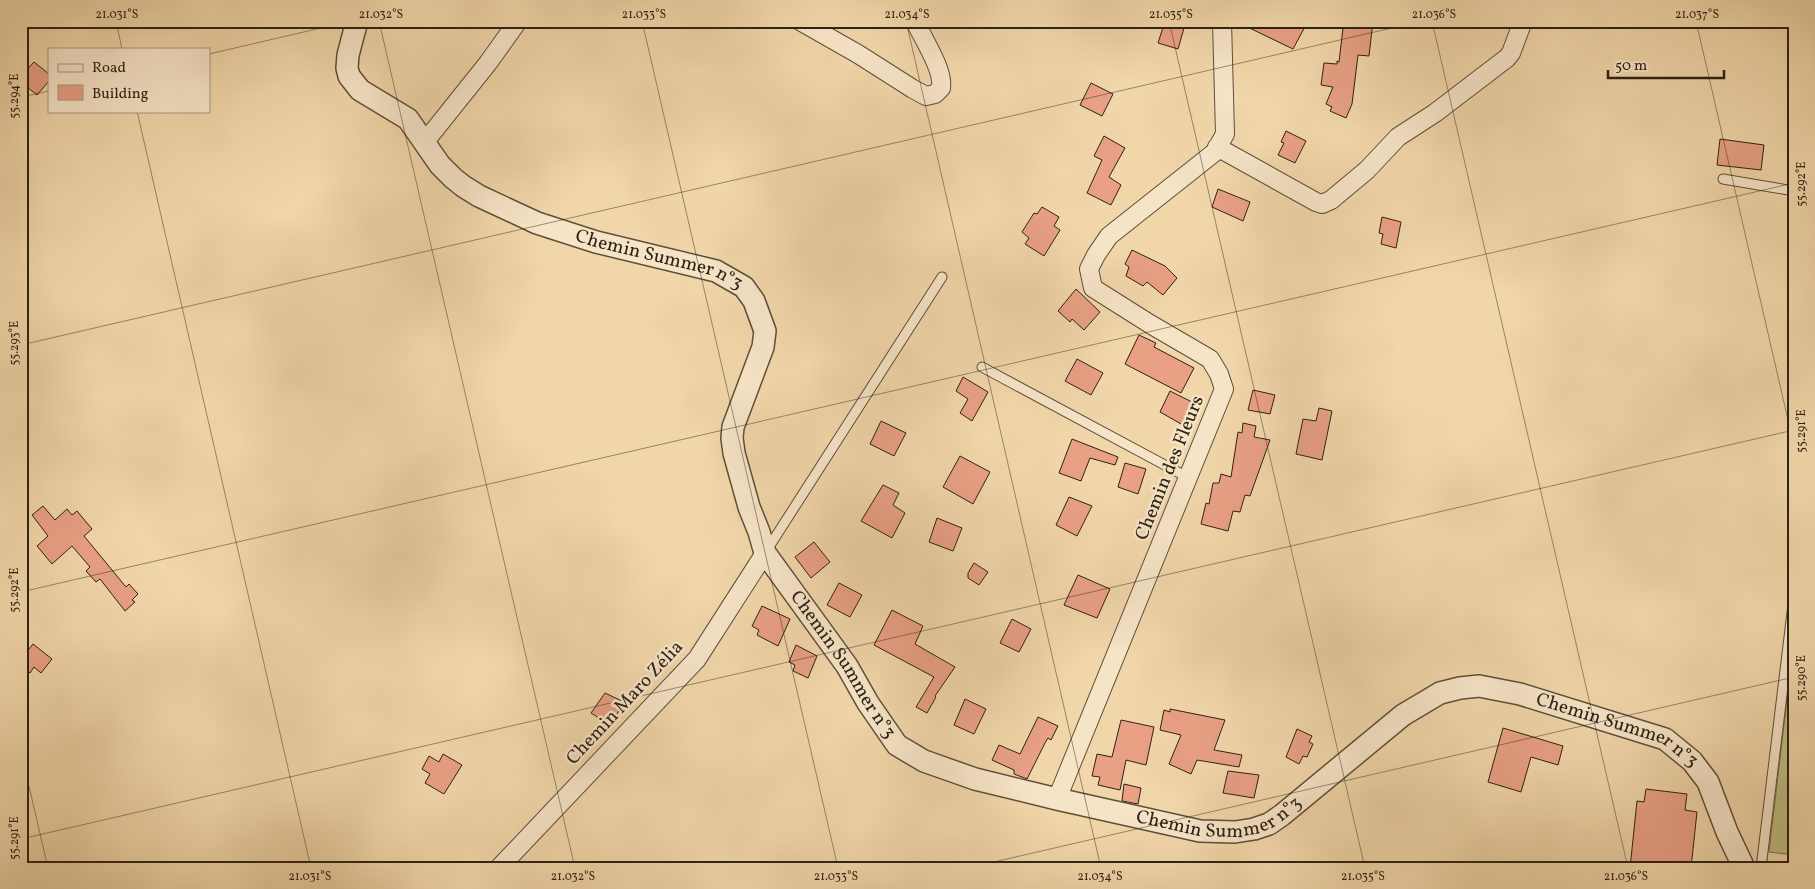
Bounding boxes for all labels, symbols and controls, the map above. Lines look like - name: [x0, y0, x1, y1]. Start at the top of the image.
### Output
- text: 21.031°S: [96, 7, 138, 23]
- text: 21.032°S: [359, 7, 403, 23]
- text: 21.033°S: [622, 7, 666, 23]
- text: 21.034°S: [884, 7, 930, 23]
- text: 21.035°S: [1149, 7, 1193, 23]
- text: 21.036°S: [1412, 7, 1456, 23]
- text: 21.037°S: [1675, 7, 1719, 23]
- legend: [48, 48, 210, 112]
- scale bar: [1608, 48, 1724, 80]
- text: 50 m: [1615, 56, 1647, 77]
- text: Road: [92, 58, 126, 79]
- text: 55.294°E: [7, 73, 23, 119]
- text: Building: [92, 84, 149, 105]
- text: 55.292°E: [1794, 162, 1810, 206]
- street label: Chemin Summer n°3: [572, 223, 748, 297]
- text: 55.293°E: [7, 321, 23, 365]
- street label: Chemin des Fleurs: [1129, 392, 1211, 544]
- text: 55.291°E: [1794, 409, 1810, 453]
- text: 55.292°E: [7, 568, 23, 612]
- street label: Chemin Summer n°3: [783, 585, 902, 744]
- street label: Chemin Maro Zélia: [560, 635, 690, 771]
- text: 55.290°E: [1794, 655, 1810, 701]
- street label: Chemin Summer n°3: [1533, 687, 1704, 774]
- street label: Chemin Summer n°3: [1134, 791, 1308, 845]
- text: 55.291°E: [7, 816, 23, 860]
- text: 21.031°S: [289, 869, 331, 885]
- text: 21.032°S: [551, 869, 595, 885]
- text: 21.033°S: [814, 869, 858, 885]
- text: 21.034°S: [1077, 869, 1123, 885]
- text: 21.035°S: [1341, 869, 1385, 885]
- text: 21.036°S: [1604, 869, 1648, 885]

